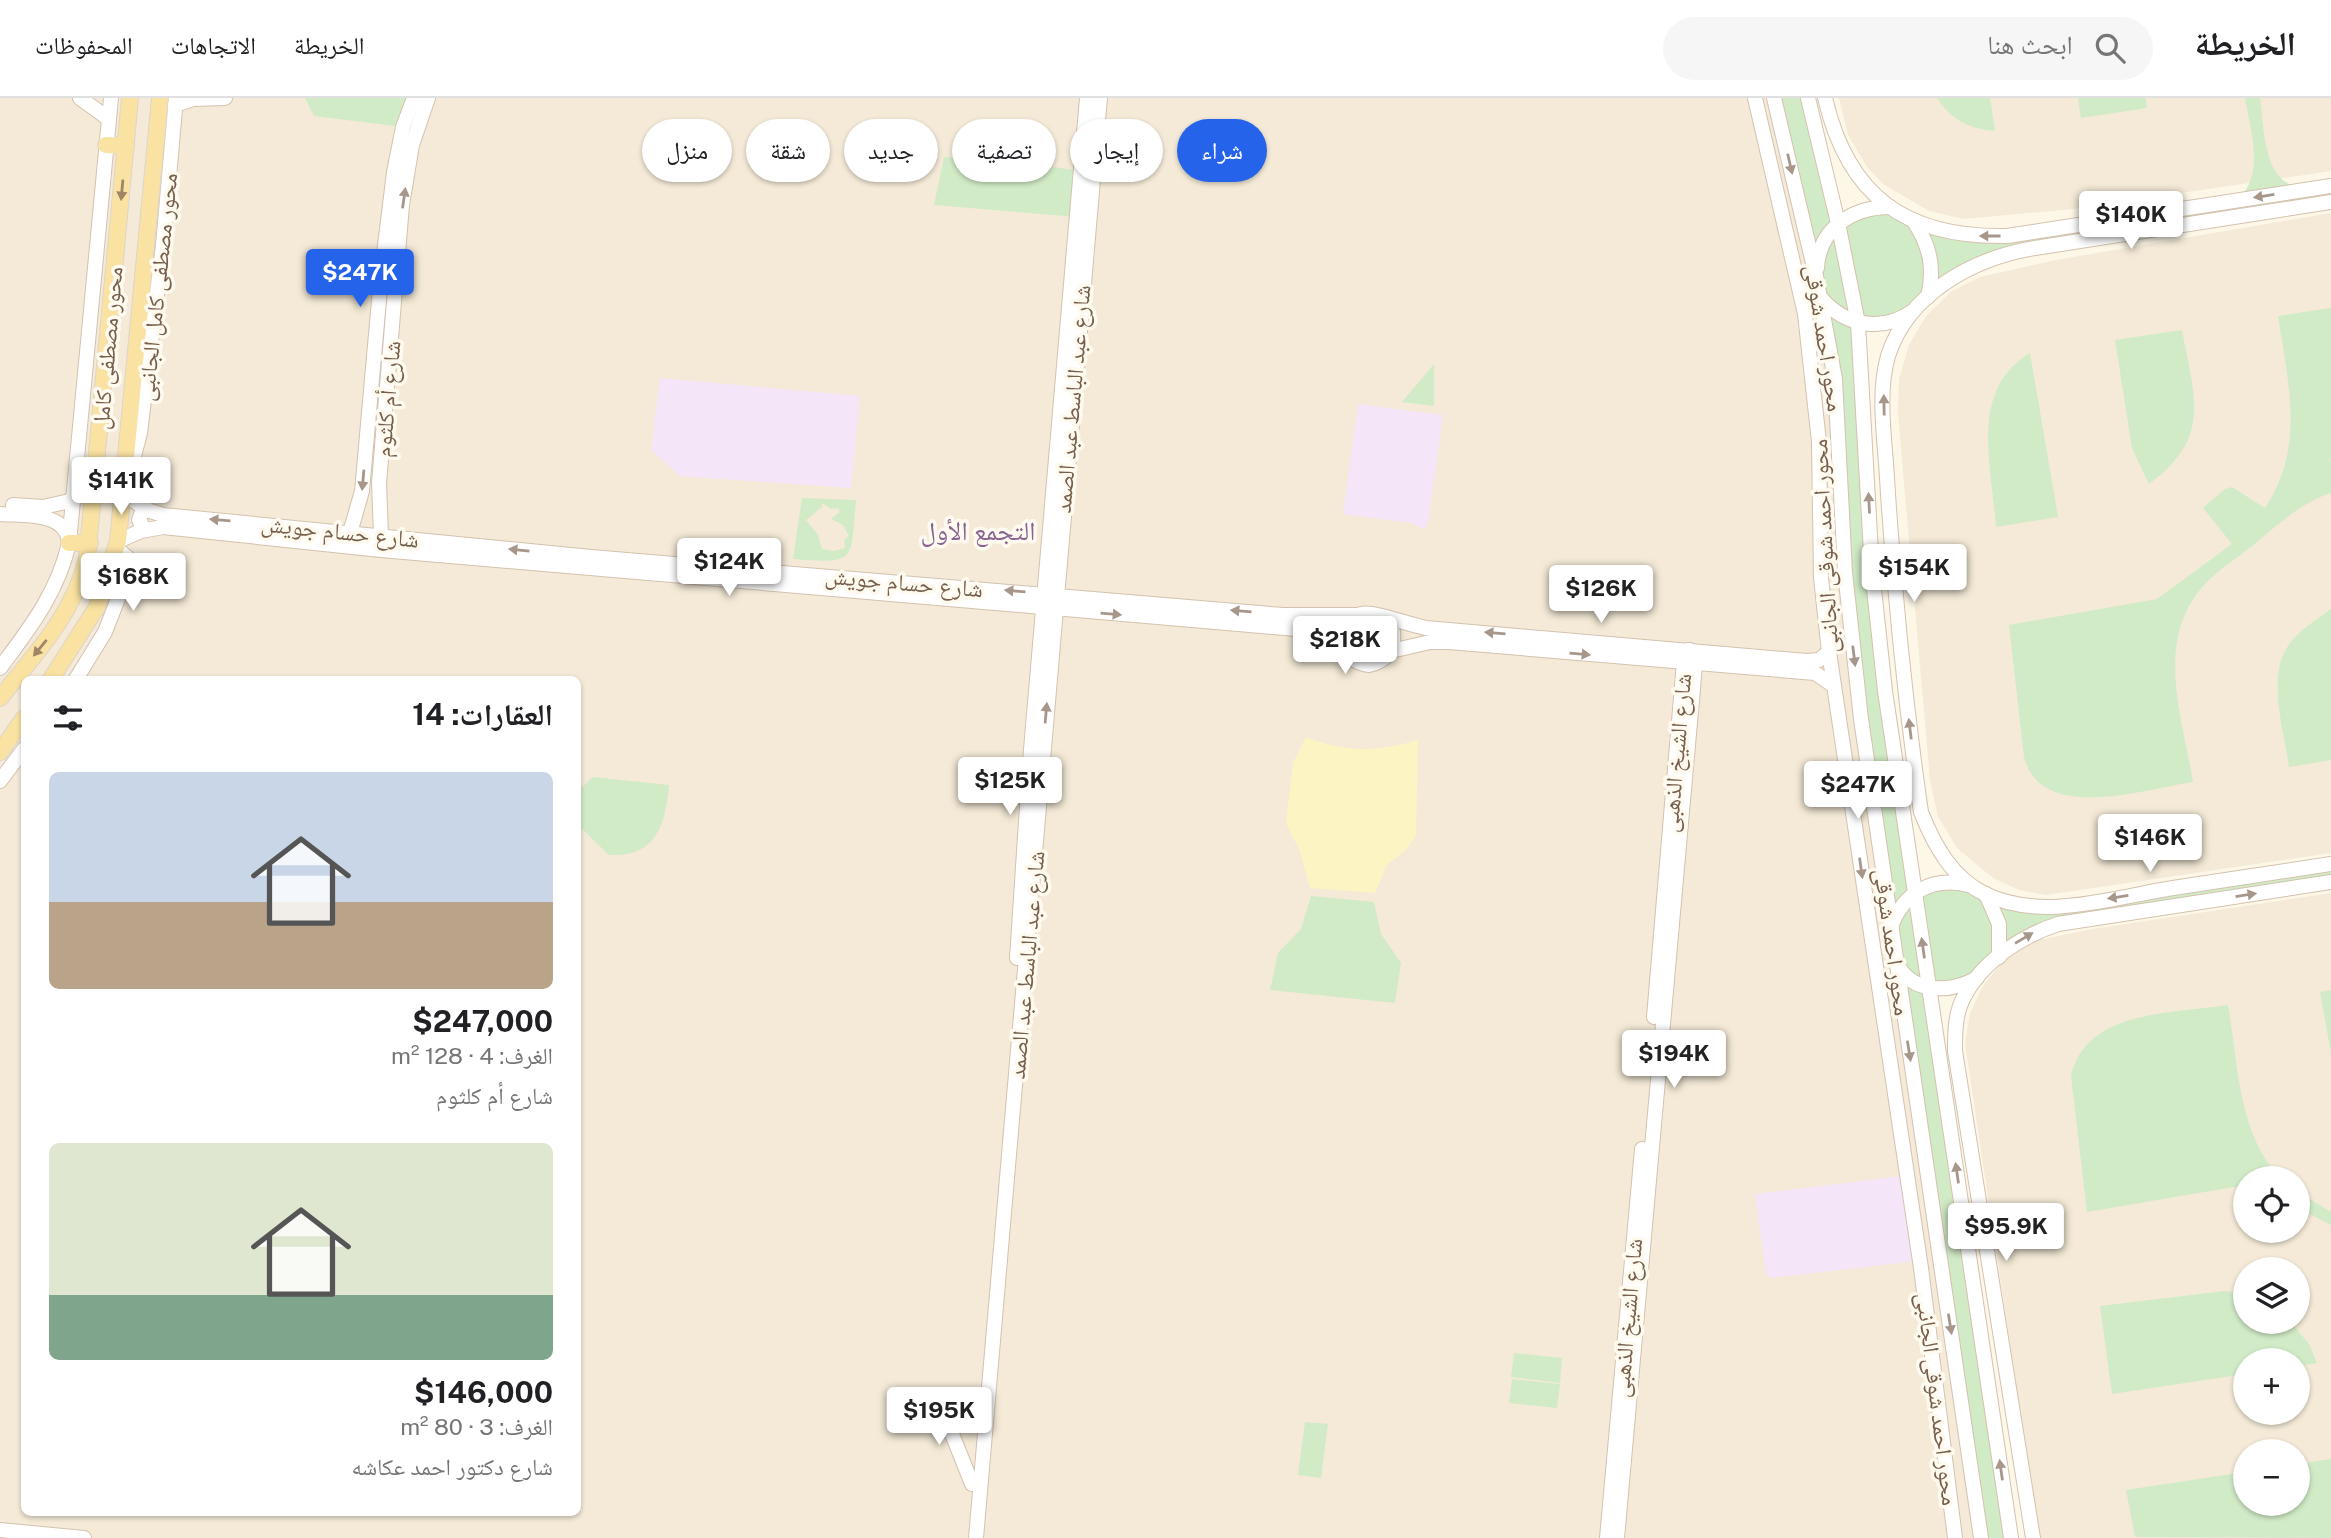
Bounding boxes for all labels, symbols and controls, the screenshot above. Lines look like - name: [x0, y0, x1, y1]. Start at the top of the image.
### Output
- search box: [1663, 17, 2153, 80]
- text: الخريطة: [2195, 24, 2296, 62]
- text: ابحث هنا: [1987, 29, 2073, 60]
- icon: search: [2091, 29, 2129, 67]
- text: المحفوظات: [35, 31, 133, 59]
- text: الاتجاهات: [171, 31, 256, 59]
- text: الخريطة: [294, 31, 365, 59]
- chip: منزل: [642, 119, 732, 182]
- chip: شقة: [746, 119, 830, 182]
- chip: جديد: [844, 119, 938, 182]
- chip: تصفية: [952, 119, 1056, 182]
- chip: إيجار: [1070, 119, 1163, 182]
- chip: شراء: [1177, 119, 1267, 182]
- one-way arrow: [1785, 154, 1796, 176]
- street label: محور مصطفى كامل الجانبى: [132, 171, 183, 403]
- one-way arrow: [116, 180, 127, 202]
- one-way arrow: [398, 187, 409, 209]
- one-way arrow: [2252, 191, 2274, 202]
- pin: $140K: [2082, 192, 2180, 251]
- text: $140K: [2095, 200, 2167, 227]
- one-way arrow: [1979, 230, 2001, 242]
- pin: $247K: [311, 250, 409, 309]
- text: $247K: [322, 258, 398, 285]
- street label: محور احمد شوقى: [1799, 263, 1850, 414]
- street label: محور مصطفى كامل: [86, 265, 129, 431]
- street label: شارع عبد الباسط عبد الصمد: [1049, 284, 1097, 514]
- street label: شارع أم كلثوم: [368, 339, 409, 459]
- one-way arrow: [1878, 394, 1890, 416]
- street label: محور احمد شوقى الجانبى: [1805, 438, 1844, 654]
- pin: $141K: [72, 458, 170, 517]
- text: $141K: [88, 466, 154, 493]
- one-way arrow: [357, 469, 368, 491]
- one-way arrow: [1863, 492, 1874, 514]
- street label: شارع حسام جويش: [259, 509, 420, 556]
- one-way arrow: [209, 514, 231, 525]
- district label: التجمع الأول: [920, 515, 1036, 548]
- pin: $124K: [680, 538, 778, 598]
- one-way arrow: [508, 544, 530, 555]
- pin: $154K: [1865, 545, 1963, 604]
- text: $124K: [693, 547, 765, 574]
- text: $154K: [1878, 553, 1950, 580]
- pin: $168K: [84, 554, 182, 613]
- text: $168K: [97, 562, 169, 589]
- street label: شارع حسام جويش: [824, 562, 984, 605]
- pin: $126K: [1552, 566, 1650, 625]
- text: $126K: [1565, 574, 1637, 601]
- one-way arrow: [1003, 585, 1025, 596]
- one-way arrow: [1230, 605, 1252, 616]
- one-way arrow: [1100, 608, 1122, 619]
- pin: $218K: [1296, 616, 1394, 676]
- text: $218K: [1309, 625, 1381, 652]
- one-way arrow: [1484, 627, 1506, 638]
- one-way arrow: [32, 638, 47, 656]
- one-way arrow: [1849, 645, 1860, 667]
- one-way arrow: [1570, 649, 1592, 660]
- street label: شارع الشيخ الذهبى: [1656, 672, 1698, 834]
- text: العقارات: 14: [412, 696, 553, 732]
- icon: filters: [49, 699, 87, 737]
- one-way arrow: [1041, 702, 1052, 724]
- one-way arrow: [1905, 718, 1916, 740]
- pin: $125K: [961, 758, 1059, 817]
- pin: $247K: [1809, 762, 1907, 821]
- text: $125K: [974, 766, 1046, 793]
- text: $247K: [1820, 770, 1896, 797]
- pin: $146K: [2101, 814, 2199, 874]
- icon: home: [238, 818, 364, 944]
- text: $146K: [2114, 823, 2186, 850]
- street label: شارع عبد الباسط عبد الصمد: [1003, 850, 1051, 1080]
- one-way arrow: [1855, 857, 1866, 879]
- street label: محور احمد شوقى: [1868, 867, 1917, 1018]
- one-way arrow: [2236, 889, 2258, 900]
- one-way arrow: [2107, 892, 2129, 903]
- one-way arrow: [2015, 932, 2034, 944]
- one-way arrow: [1918, 937, 1929, 959]
- text: $247,000: [412, 1003, 553, 1039]
- pin: $194K: [1625, 1030, 1723, 1090]
- text: $194K: [1638, 1039, 1710, 1066]
- one-way arrow: [1904, 1040, 1915, 1062]
- text: الغرف: 4 · 128 m²: [391, 1042, 553, 1069]
- text: شارع أم كلثوم: [436, 1082, 553, 1109]
- one-way arrow: [1951, 1162, 1962, 1184]
- map controls: [2233, 1166, 2310, 1516]
- button: locate: [2233, 1166, 2310, 1243]
- icon: home: [238, 1189, 364, 1315]
- pin: $95.9K: [1949, 1204, 2063, 1263]
- text: $95.9K: [1964, 1212, 2048, 1239]
- street label: شارع الشيخ الذهبى: [1607, 1237, 1649, 1399]
- button: layers: [2233, 1257, 2310, 1334]
- street label: محور احمد شوقى الجانبى: [1911, 1291, 1964, 1507]
- one-way arrow: [1945, 1313, 1956, 1335]
- button: +: [2233, 1348, 2310, 1425]
- text: $146,000: [414, 1374, 553, 1410]
- pin: $195K: [890, 1388, 988, 1447]
- text: $195K: [903, 1396, 975, 1423]
- text: الغرف: 3 · 80 m²: [400, 1413, 553, 1440]
- button: −: [2233, 1439, 2310, 1516]
- text: شارع دكتور احمد عكاشه: [351, 1453, 553, 1480]
- one-way arrow: [1996, 1459, 2007, 1481]

